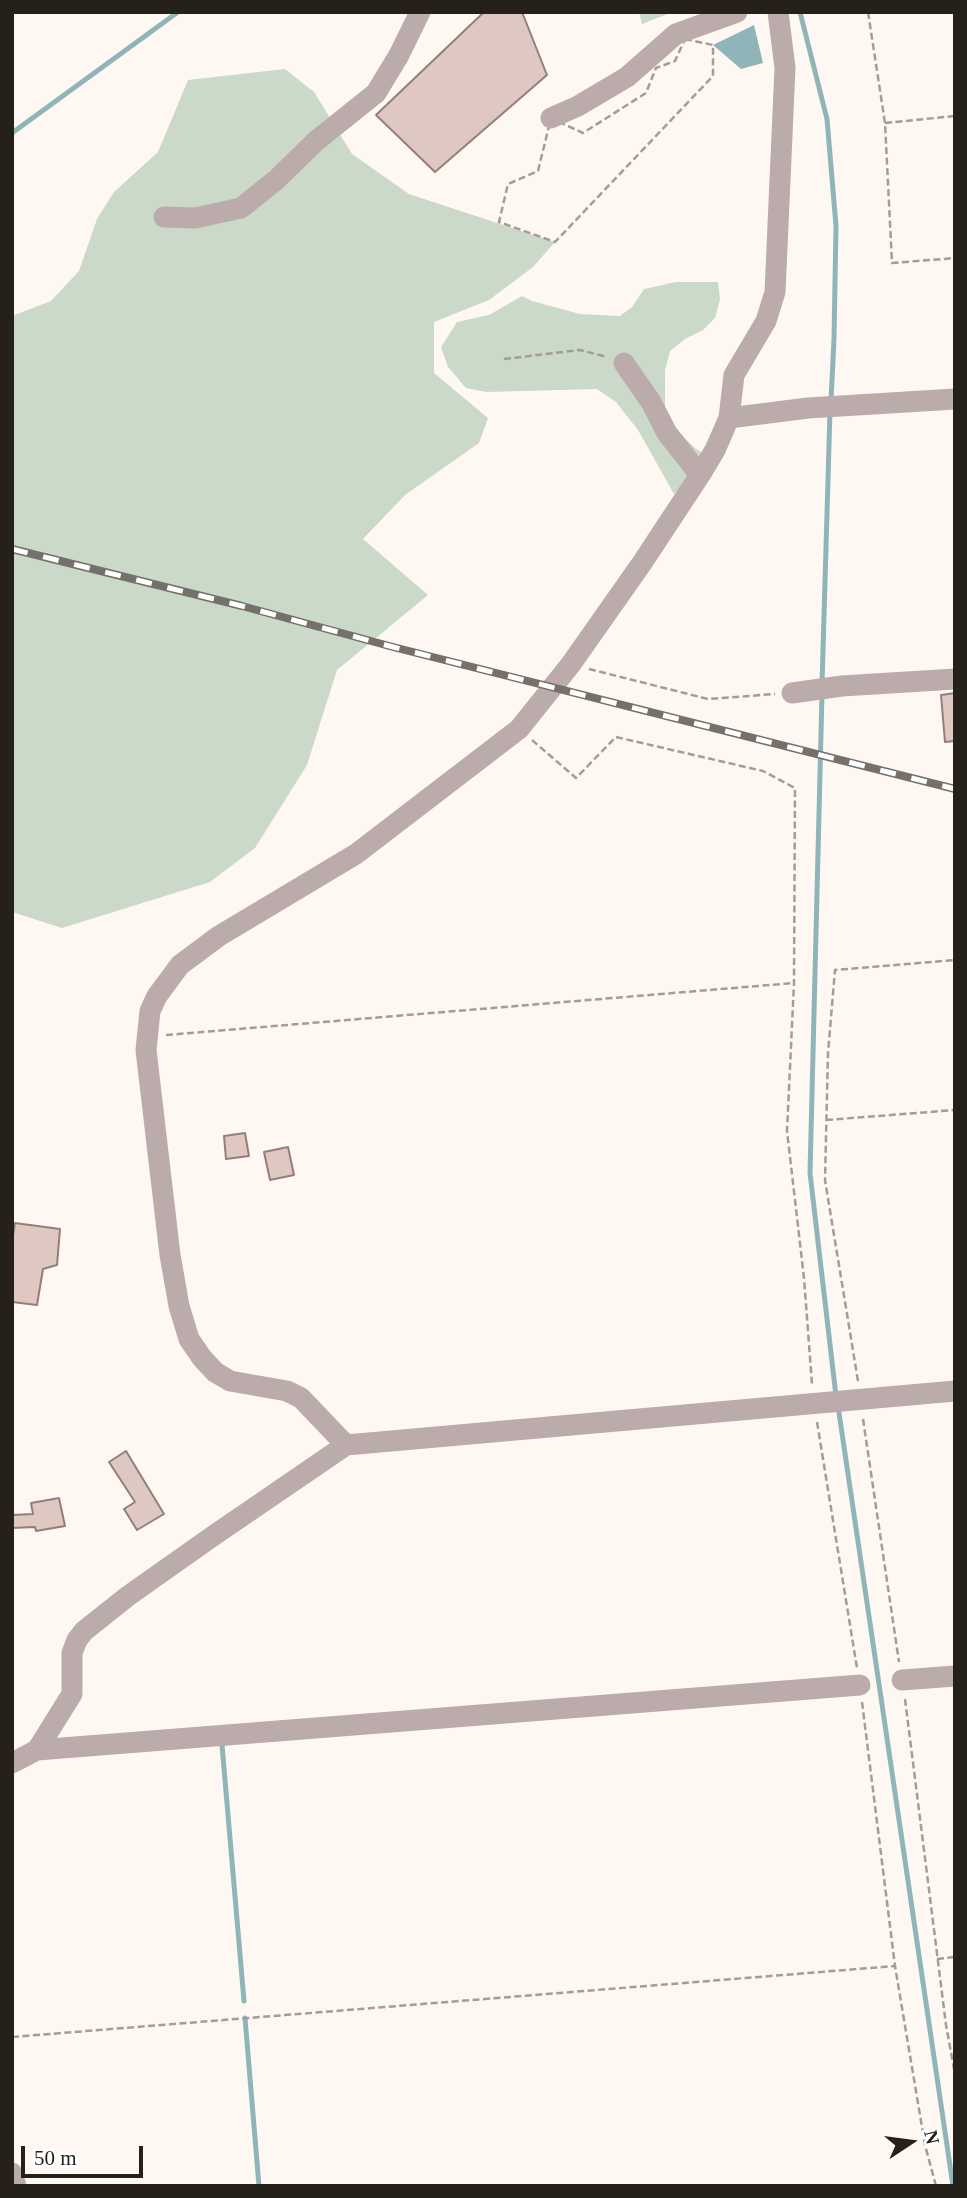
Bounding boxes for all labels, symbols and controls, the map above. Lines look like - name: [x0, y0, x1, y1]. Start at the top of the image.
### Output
- north arrow: [876, 2107, 946, 2177]
- text: N: [920, 2128, 944, 2146]
- scale bar: [24, 2132, 147, 2176]
- text: 50 m: [34, 2146, 77, 2170]

